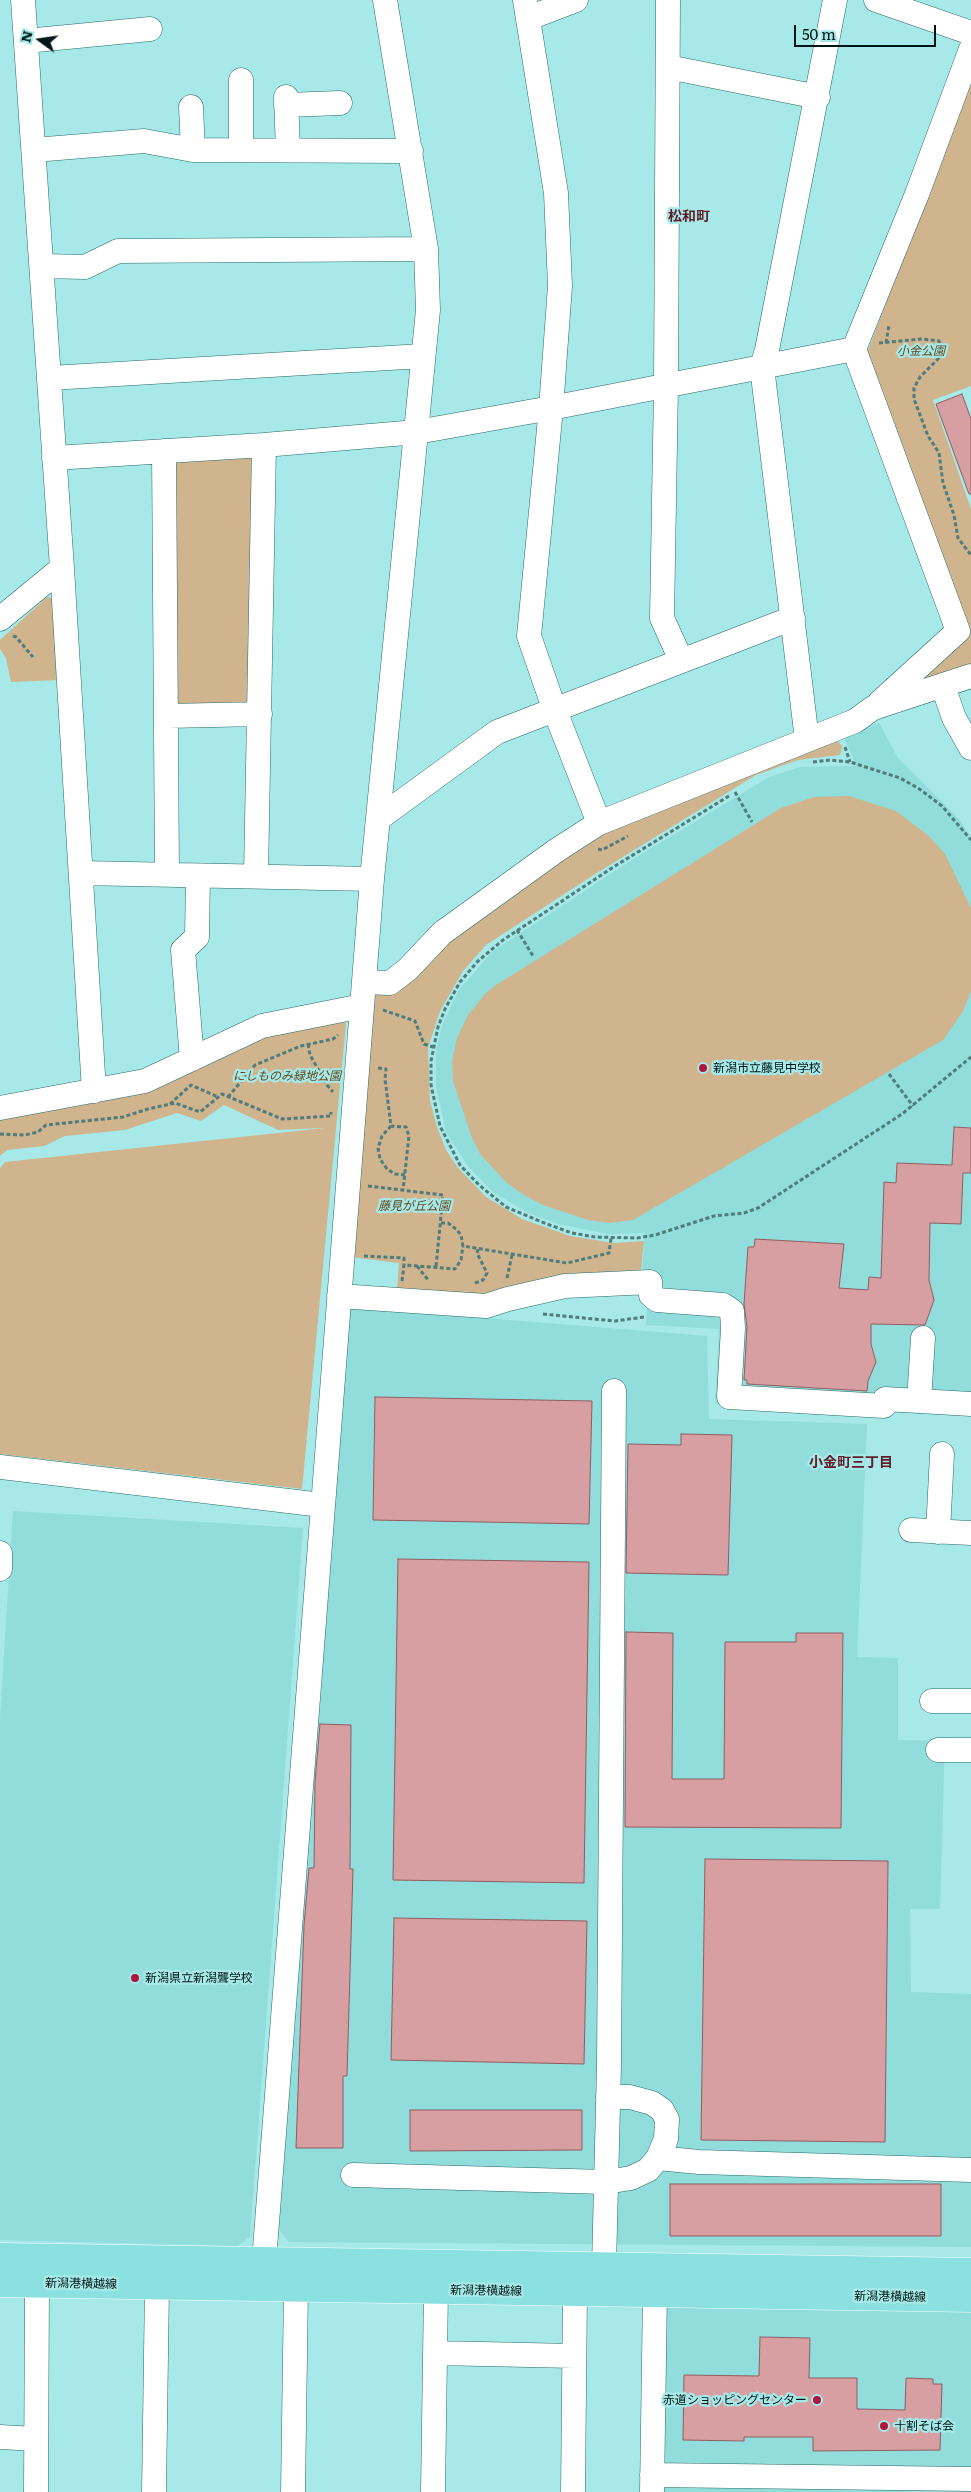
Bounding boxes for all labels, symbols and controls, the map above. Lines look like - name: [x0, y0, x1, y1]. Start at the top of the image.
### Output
- north arrow: [15, 15, 65, 65]
- scale bar: [796, 15, 938, 47]
- text: 50 m: [802, 22, 836, 45]
- text: N: [14, 28, 37, 44]
- district label: 松和町: [668, 209, 710, 225]
- park label: 小金公園: [897, 344, 945, 358]
- place label: 新潟市立藤見中学校: [713, 1061, 821, 1075]
- marker: 新潟市立藤見中学校: [697, 1062, 709, 1074]
- park label: にしものみ緑地公園: [233, 1069, 341, 1083]
- park label: 藤見が丘公園: [378, 1199, 450, 1213]
- district label: 小金町三丁目: [809, 1455, 893, 1471]
- place label: 新潟県立新潟聾学校: [145, 1971, 253, 1985]
- marker: 新潟県立新潟聾学校: [129, 1972, 141, 1984]
- street label: 新潟港横越線: [45, 2276, 117, 2292]
- street label: 新潟港横越線: [450, 2283, 522, 2299]
- street label: 新潟港横越線: [854, 2289, 926, 2305]
- place label: 赤道ショッピングセンター: [663, 2393, 807, 2407]
- marker: 赤道ショッピングセンター: [811, 2394, 823, 2406]
- place label: 十割そば会: [894, 2419, 954, 2433]
- marker: 十割そば会: [878, 2420, 890, 2432]

